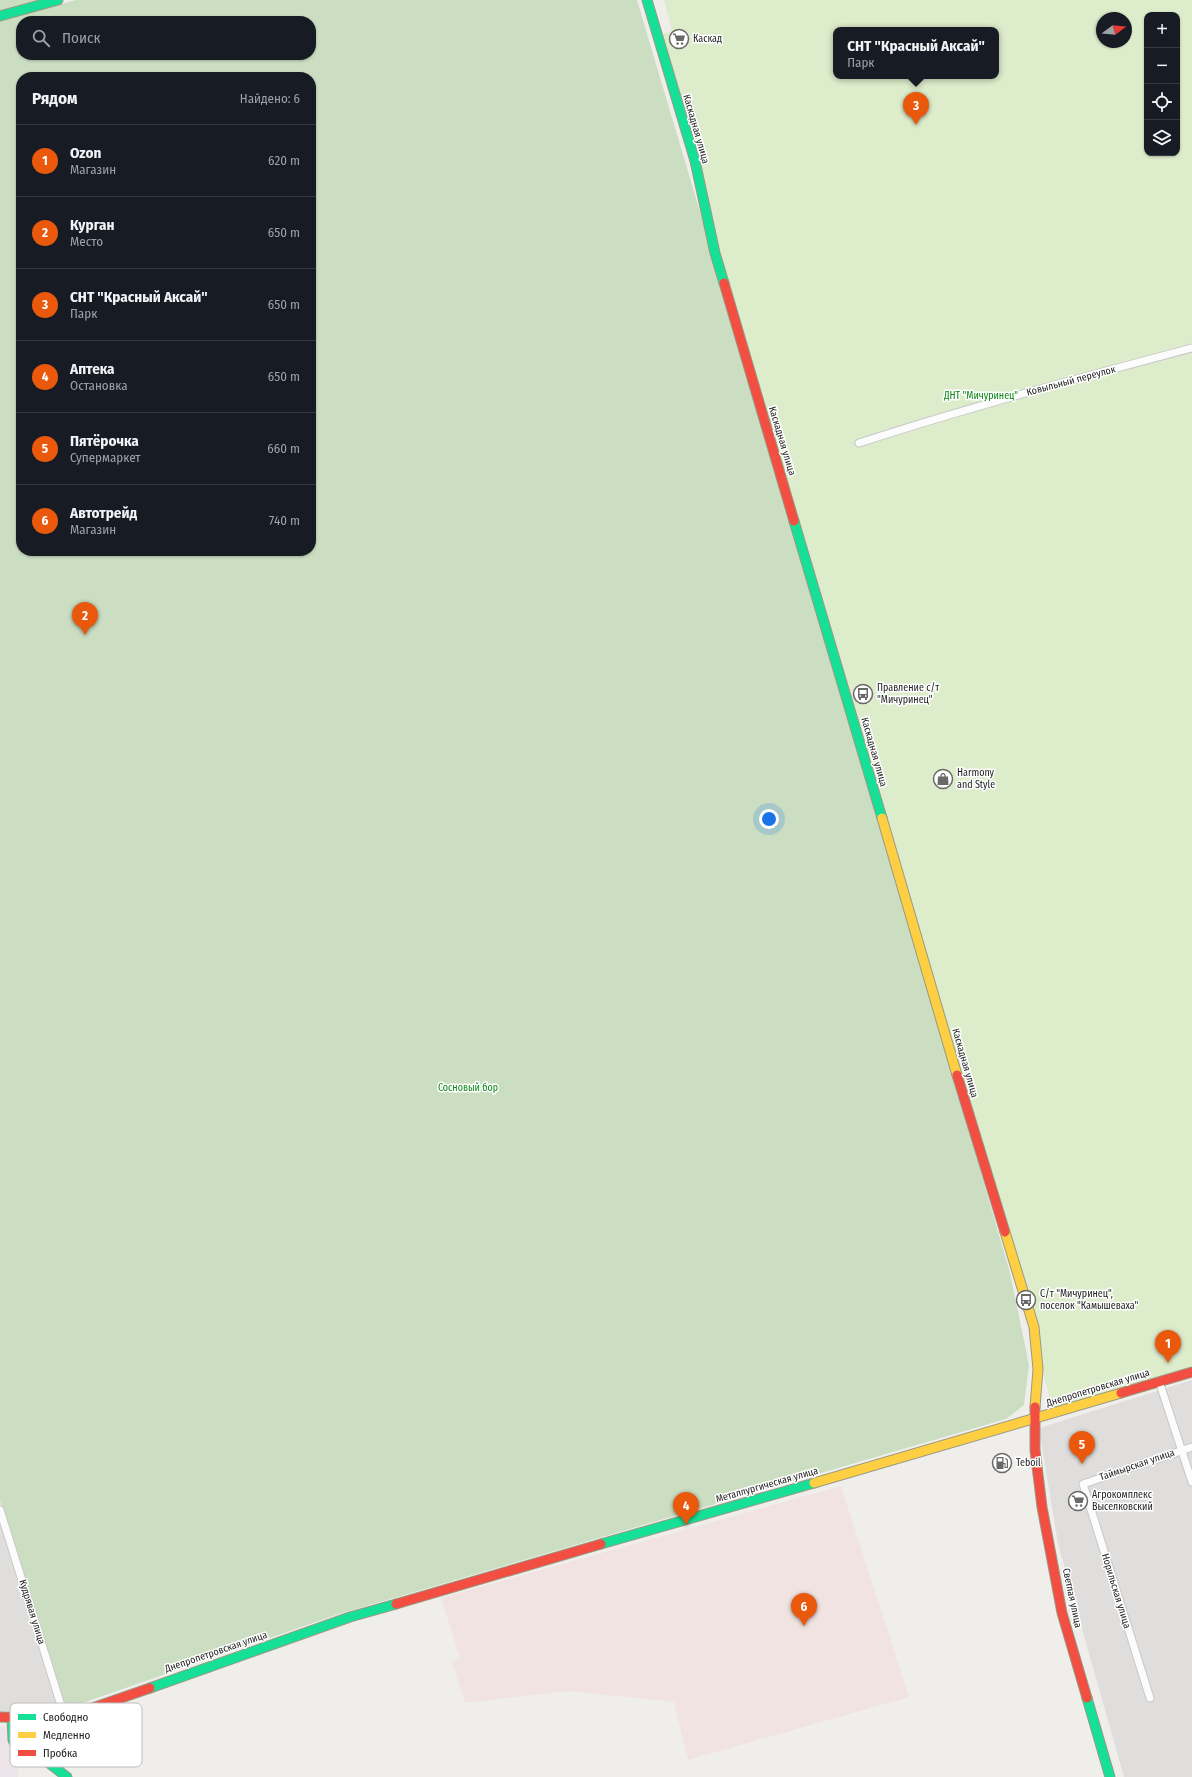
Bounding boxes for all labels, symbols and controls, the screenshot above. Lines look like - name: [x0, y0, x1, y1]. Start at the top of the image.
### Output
- north arrow: [1096, 12, 1132, 48]
- map controls: [1144, 12, 1180, 156]
- button: +: [1144, 12, 1180, 48]
- search box: [16, 16, 316, 60]
- icon: search: [30, 27, 52, 49]
- popup: [833, 27, 999, 79]
- supermarket icon: Каскад: [668, 28, 690, 50]
- text: Поиск: [62, 29, 100, 47]
- place label: Каскад: [693, 33, 722, 45]
- text: СНТ "Красный Аксай": [847, 37, 985, 55]
- button: −: [1144, 48, 1180, 84]
- text: Парк: [847, 55, 874, 70]
- button: locate: [1144, 84, 1180, 120]
- text: Рядом: [32, 88, 77, 109]
- text: Найдено: 6: [240, 91, 300, 106]
- pin: 3: [903, 92, 929, 125]
- street label: Каскадная улица: [680, 93, 712, 165]
- button: layers: [1144, 120, 1180, 156]
- text: Ozon: [70, 144, 101, 162]
- text: 1: [42, 153, 48, 168]
- text: 620 m: [268, 153, 300, 168]
- text: Магазин: [70, 162, 116, 177]
- text: Курган: [70, 216, 114, 234]
- text: 2: [42, 225, 48, 240]
- text: 650 m: [268, 225, 300, 240]
- text: Место: [70, 234, 103, 249]
- text: СНТ "Красный Аксай": [70, 288, 208, 306]
- text: 3: [42, 297, 48, 312]
- text: 650 m: [268, 297, 300, 312]
- text: Парк: [70, 306, 97, 321]
- text: Аптека: [70, 360, 115, 378]
- street label: Ковыльный переулок: [1025, 363, 1117, 399]
- text: 4: [42, 369, 48, 384]
- text: 650 m: [268, 369, 300, 384]
- text: Остановка: [70, 378, 128, 393]
- park label: ДНТ "Мичуринец": [943, 390, 1018, 402]
- street label: Каскадная улица: [766, 405, 798, 477]
- text: Пятёрочка: [70, 432, 139, 450]
- text: 5: [42, 441, 48, 456]
- text: 660 m: [267, 441, 300, 456]
- text: Супермаркет: [70, 450, 141, 465]
- text: Автотрейд: [70, 504, 137, 522]
- text: 6: [42, 513, 48, 528]
- text: 740 m: [269, 513, 300, 528]
- text: Магазин: [70, 522, 116, 537]
- pin: 2: [72, 602, 98, 635]
- place label: Правление с/т "Мичуринец": [877, 682, 940, 706]
- bus stop icon: Правление с/т "Мичуринец": [852, 683, 874, 705]
- street label: Каскадная улица: [858, 716, 890, 788]
- place label: Harmony and Style: [957, 767, 995, 791]
- shop icon: Harmony and Style: [932, 768, 954, 790]
- your location: [759, 809, 779, 829]
- street label: Каскадная улица: [949, 1027, 981, 1099]
- park label: Сосновый бор: [438, 1082, 498, 1094]
- place label: С/т "Мичуринец", поселок "Камышеваха": [1040, 1288, 1139, 1312]
- bus stop icon: С/т "Мичуринец", поселок "Камышеваха": [1015, 1289, 1037, 1311]
- pin: 1: [1155, 1330, 1181, 1363]
- street label: Днепропетровская улица: [1044, 1367, 1151, 1410]
- pin: 5: [1069, 1431, 1095, 1464]
- street label: Таймырская улица: [1098, 1447, 1176, 1483]
- fuel station icon: Teboil: [991, 1452, 1013, 1474]
- place label: Teboil: [1016, 1457, 1041, 1469]
- street label: Металлургическая улица: [715, 1465, 820, 1505]
- place label: Агрокомплекс Выселковский: [1092, 1489, 1153, 1513]
- supermarket icon: Агрокомплекс Выселковский: [1067, 1490, 1089, 1512]
- pin: 4: [673, 1492, 699, 1525]
- street label: Норильская улица: [1099, 1552, 1133, 1630]
- street label: Светлая улица: [1060, 1567, 1084, 1629]
- street label: Кудрявая улица: [16, 1578, 48, 1646]
- pin: 6: [791, 1593, 817, 1626]
- street label: Днепропетровская улица: [162, 1629, 269, 1675]
- legend: [10, 1703, 142, 1767]
- text: Свободно: [43, 1711, 88, 1724]
- text: Медленно: [43, 1729, 91, 1742]
- text: Пробка: [43, 1747, 77, 1760]

